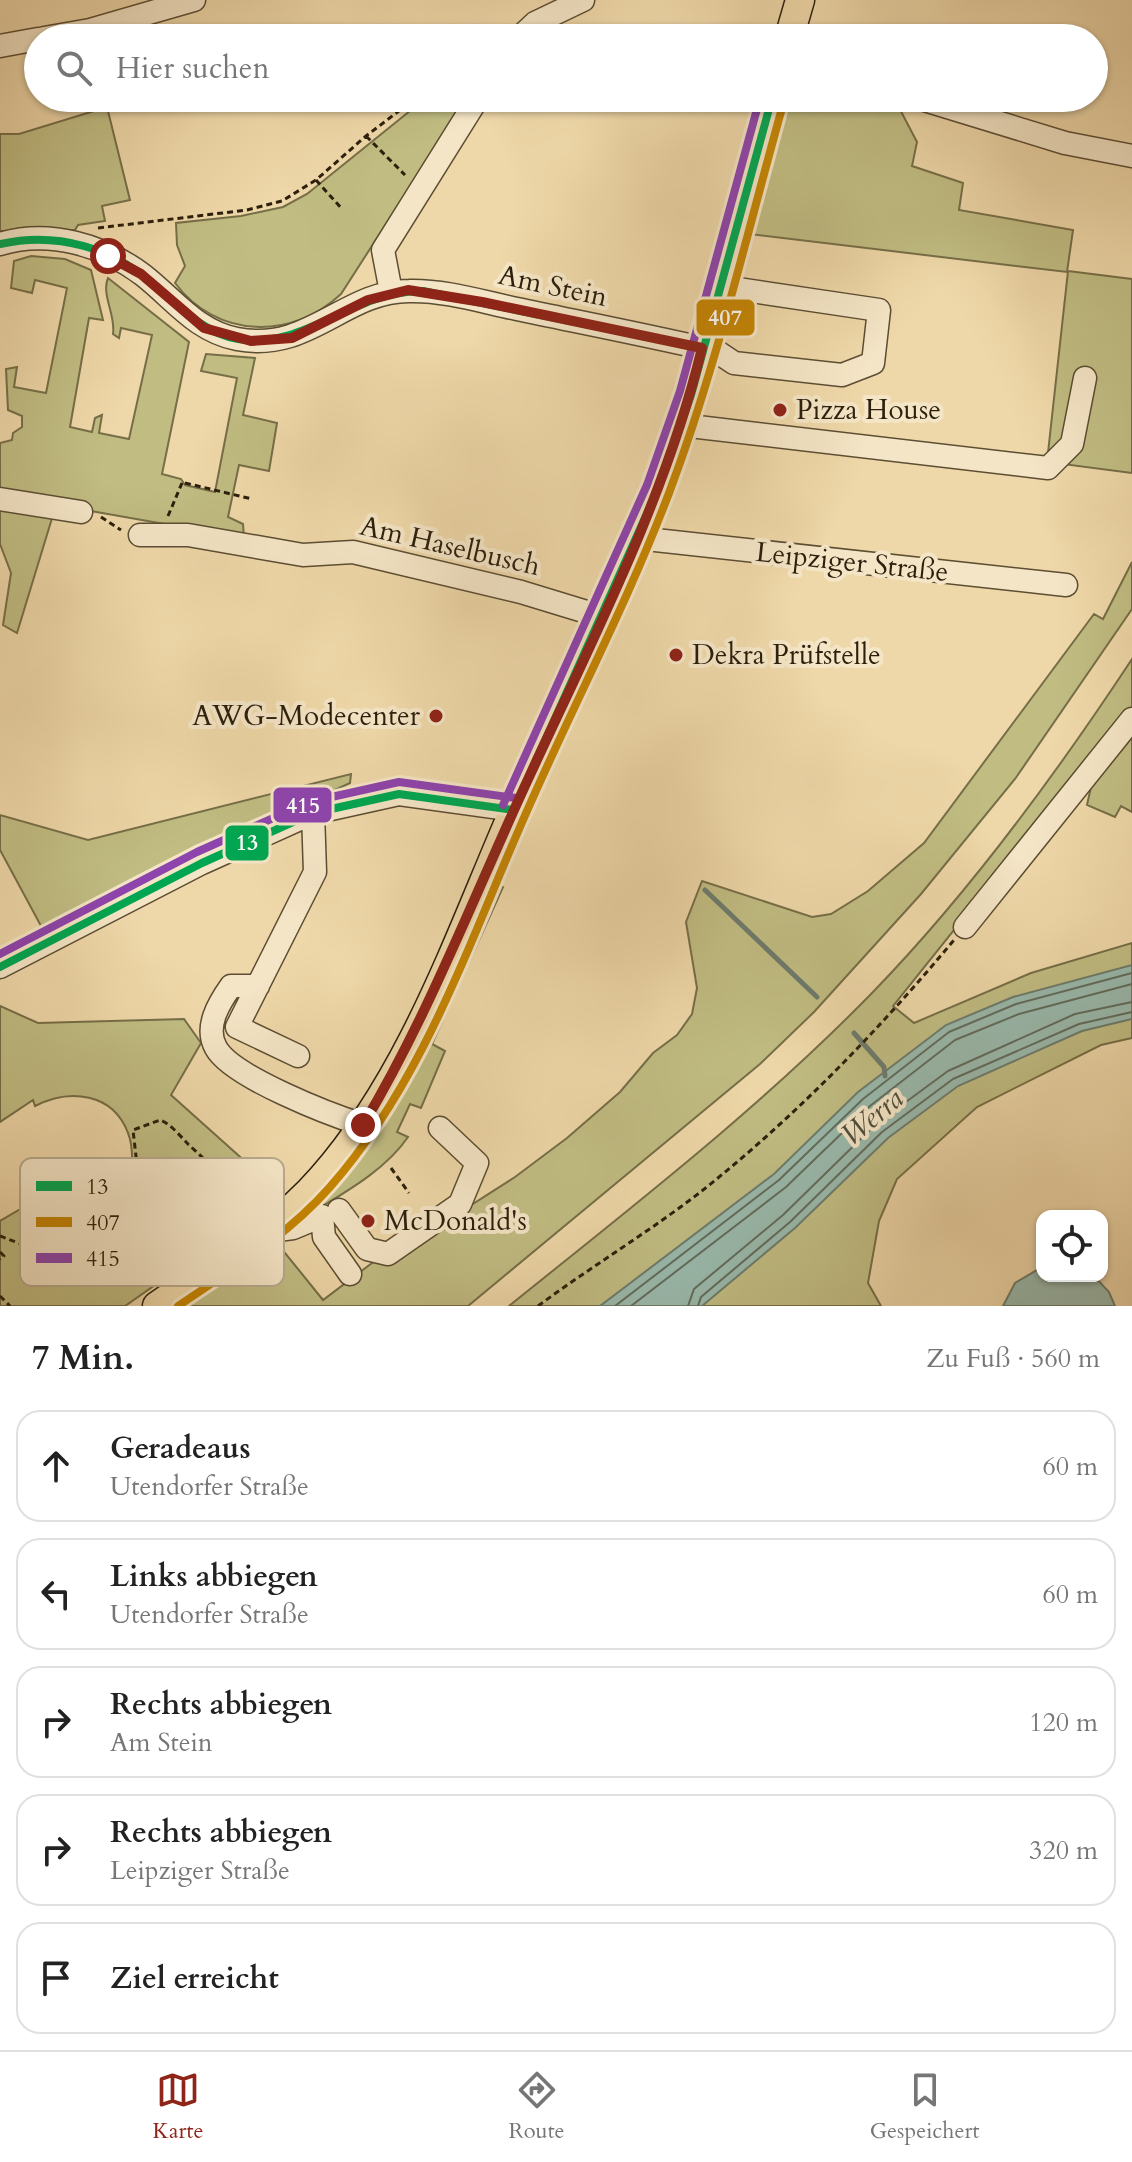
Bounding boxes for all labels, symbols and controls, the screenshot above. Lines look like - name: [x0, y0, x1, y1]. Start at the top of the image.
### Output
- search box: [24, 24, 1108, 112]
- icon: search: [52, 46, 96, 90]
- text: Hier suchen: [116, 48, 269, 89]
- route start: [90, 238, 126, 274]
- street label: Am Stein: [495, 256, 611, 316]
- line badge: 407: [695, 298, 756, 337]
- text: 407: [708, 303, 742, 333]
- place label: Pizza House: [796, 391, 941, 429]
- marker: Pizza House: [771, 401, 789, 419]
- street label: Am Haselbusch: [356, 507, 544, 585]
- street label: Leipziger Straße: [754, 533, 950, 591]
- place label: Dekra Prüfstelle: [692, 636, 881, 674]
- marker: Dekra Prüfstelle: [667, 646, 685, 664]
- place label: AWG-Modecenter: [192, 697, 421, 735]
- marker: AWG-Modecenter: [427, 707, 445, 725]
- line badge: 415: [272, 786, 333, 824]
- text: 415: [286, 791, 320, 821]
- line badge: 13: [224, 824, 270, 862]
- text: 13: [236, 828, 258, 858]
- water label: Werra: [832, 1079, 912, 1155]
- route end: [345, 1107, 381, 1143]
- legend: [20, 1158, 284, 1286]
- text: 13: [86, 1172, 109, 1202]
- place label: McDonald's: [384, 1202, 527, 1240]
- text: 407: [86, 1208, 120, 1238]
- map controls: [1036, 1210, 1108, 1282]
- button: locate: [1036, 1210, 1108, 1282]
- marker: McDonald's: [359, 1212, 377, 1230]
- text: 415: [86, 1244, 120, 1274]
- text: 7 Min.: [32, 1335, 134, 1381]
- text: Zu Fuß · 560 m: [926, 1341, 1100, 1376]
- text: Geradeaus: [110, 1428, 251, 1469]
- icon: ahead: [34, 1444, 78, 1488]
- text: 60 m: [1042, 1449, 1098, 1484]
- text: Utendorfer Straße: [110, 1469, 309, 1504]
- text: Links abbiegen: [110, 1556, 318, 1597]
- icon: left: [34, 1572, 78, 1616]
- text: 60 m: [1042, 1577, 1098, 1612]
- text: Utendorfer Straße: [110, 1597, 309, 1632]
- text: Rechts abbiegen: [110, 1684, 332, 1725]
- icon: right: [34, 1700, 78, 1744]
- text: 120 m: [1029, 1705, 1098, 1740]
- text: Am Stein: [110, 1725, 213, 1760]
- text: Rechts abbiegen: [110, 1812, 332, 1853]
- icon: right: [34, 1828, 78, 1872]
- text: 320 m: [1029, 1833, 1098, 1868]
- text: Leipziger Straße: [110, 1853, 290, 1888]
- icon: arrive: [34, 1956, 78, 2000]
- text: Ziel erreicht: [110, 1958, 279, 1999]
- tab: Karte: [153, 2068, 203, 2146]
- tab: Route: [508, 2068, 565, 2146]
- tab: Gespeichert: [870, 2068, 979, 2146]

